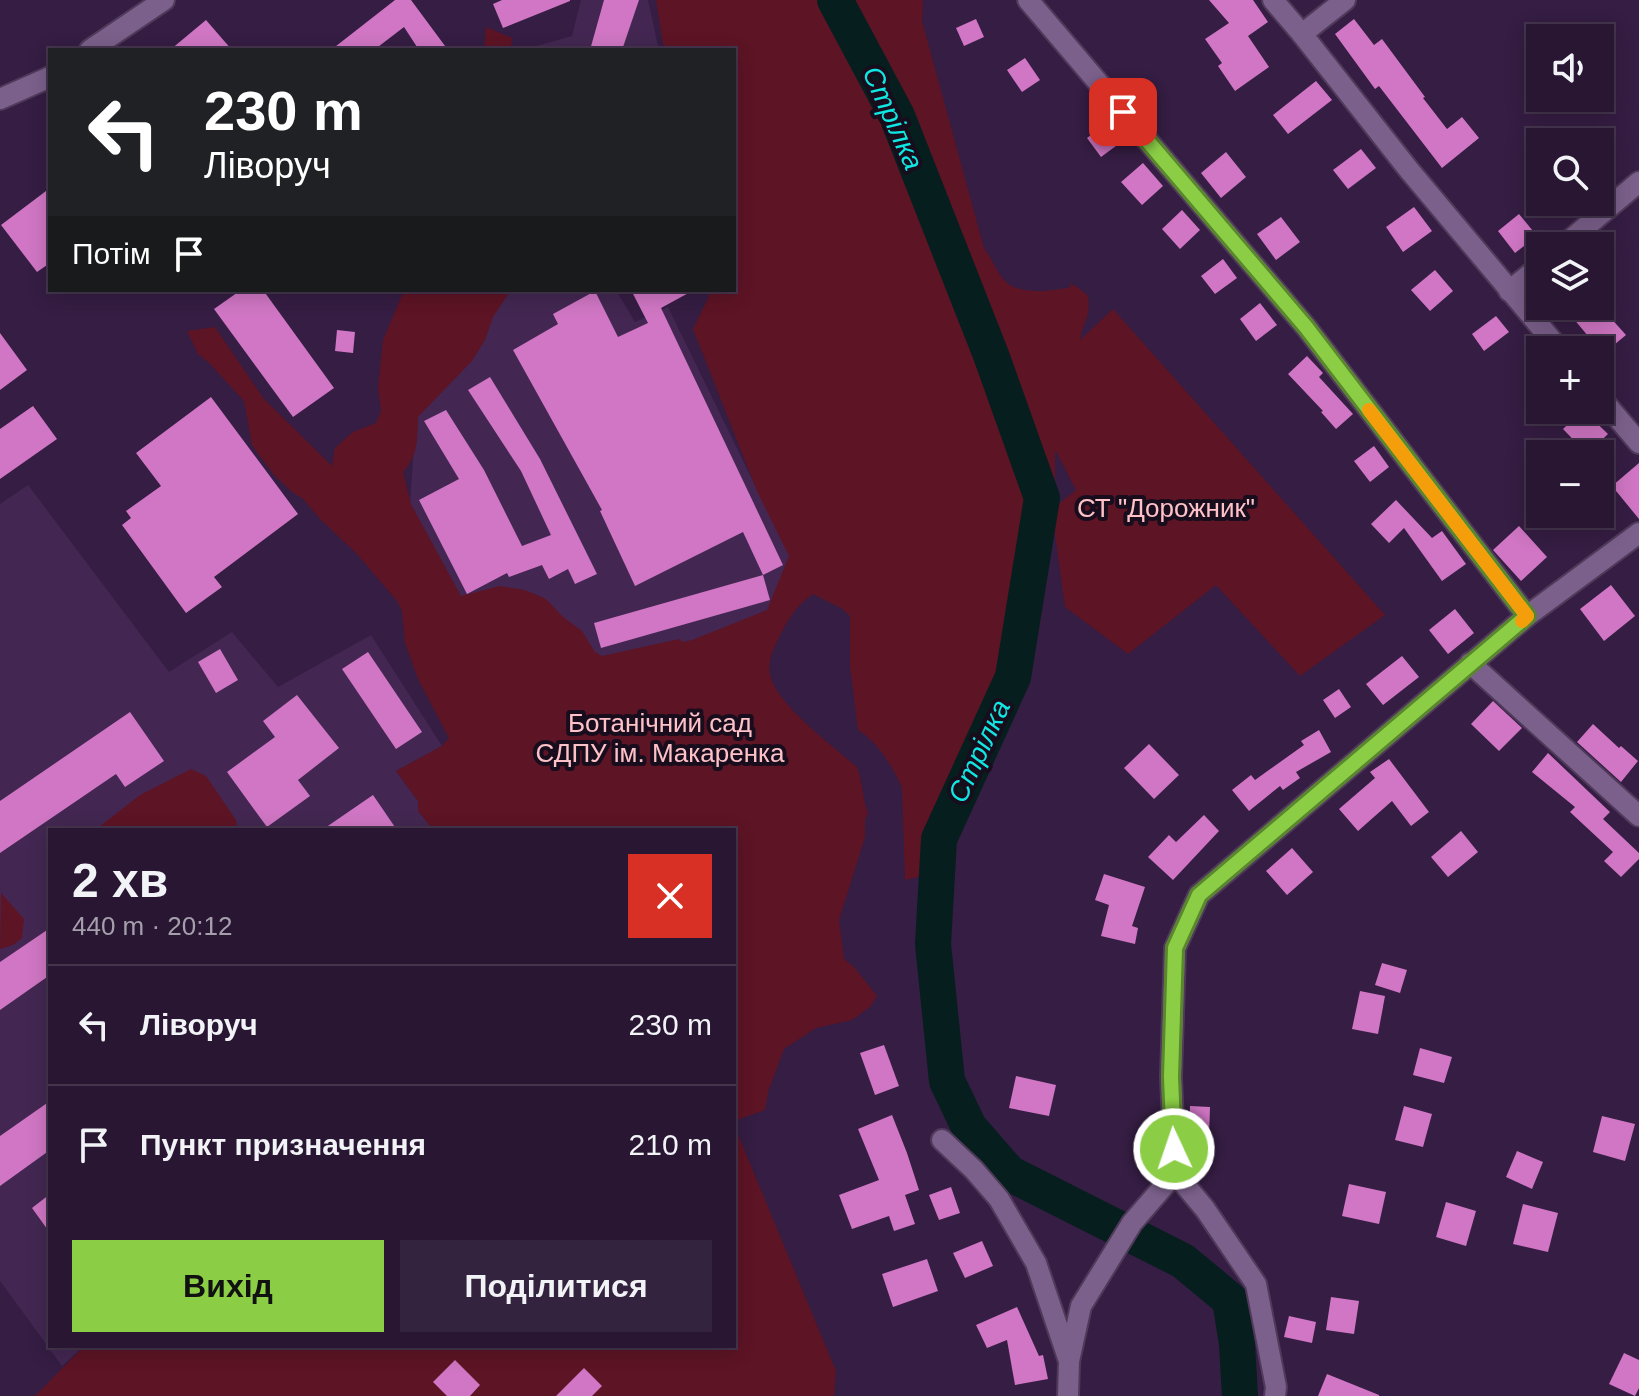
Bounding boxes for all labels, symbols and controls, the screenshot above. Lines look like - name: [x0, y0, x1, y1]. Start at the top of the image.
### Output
- map controls: [1526, 24, 1614, 528]
- button: sound: [1526, 24, 1614, 112]
- water label: Стрілка: [857, 62, 929, 174]
- pin: [1089, 78, 1157, 146]
- text: 230 m: [204, 79, 363, 142]
- icon: left: [72, 80, 176, 184]
- icon: arrive: [1101, 90, 1145, 134]
- button: search: [1526, 128, 1614, 216]
- text: Ліворуч: [204, 145, 331, 186]
- icon: arrive: [167, 232, 211, 276]
- button: layers: [1526, 232, 1614, 320]
- text: Потім: [72, 237, 151, 270]
- button: +: [1526, 336, 1614, 424]
- button: −: [1526, 440, 1614, 528]
- park label: СТ "Дорожник": [1077, 493, 1255, 523]
- water label: Стрілка: [942, 695, 1016, 807]
- park label: Ботанічний сад СДПУ ім. Макаренка: [536, 708, 785, 768]
- text: 2 хв: [72, 854, 168, 907]
- button: close: [628, 854, 712, 938]
- text: 440 m · 20:12: [72, 911, 232, 941]
- icon: left: [72, 1003, 116, 1047]
- text: Ліворуч: [140, 1008, 258, 1041]
- text: 230 m: [629, 1008, 712, 1041]
- position arrow: [1132, 1107, 1216, 1191]
- icon: arrive: [72, 1123, 116, 1167]
- text: Пункт призначення: [140, 1128, 426, 1161]
- text: 210 m: [629, 1128, 712, 1161]
- button: Вихід: [72, 1240, 384, 1332]
- button: Поділитися: [400, 1240, 712, 1332]

